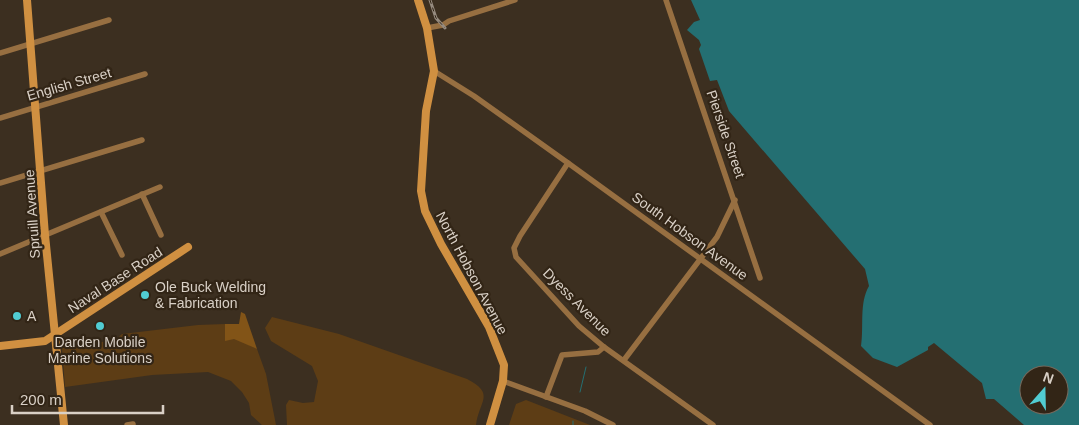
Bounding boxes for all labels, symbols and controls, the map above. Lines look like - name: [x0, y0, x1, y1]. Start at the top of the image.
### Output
- street label: English Street: [25, 64, 113, 104]
- street label: Pierside Street: [703, 88, 749, 180]
- street label: Spruill Avenue: [21, 169, 43, 259]
- street label: South Hobson Avenue: [629, 189, 751, 283]
- street label: North Hobson Avenue: [433, 209, 511, 337]
- street label: Naval Base Road: [65, 244, 165, 316]
- street label: Dyess Avenue: [540, 265, 614, 339]
- place label: Ole Buck Welding & Fabrication: [155, 279, 266, 311]
- marker: Ole Buck Welding & Fabrication: [139, 289, 151, 301]
- place label: A: [27, 308, 37, 324]
- marker: A: [11, 310, 23, 322]
- marker: Darden Mobile Marine Solutions: [94, 320, 106, 332]
- place label: Darden Mobile Marine Solutions: [48, 334, 152, 366]
- north arrow: [1019, 365, 1069, 415]
- text: N: [1041, 369, 1056, 387]
- scale bar: [12, 382, 164, 414]
- text: 200 m: [20, 391, 62, 408]

